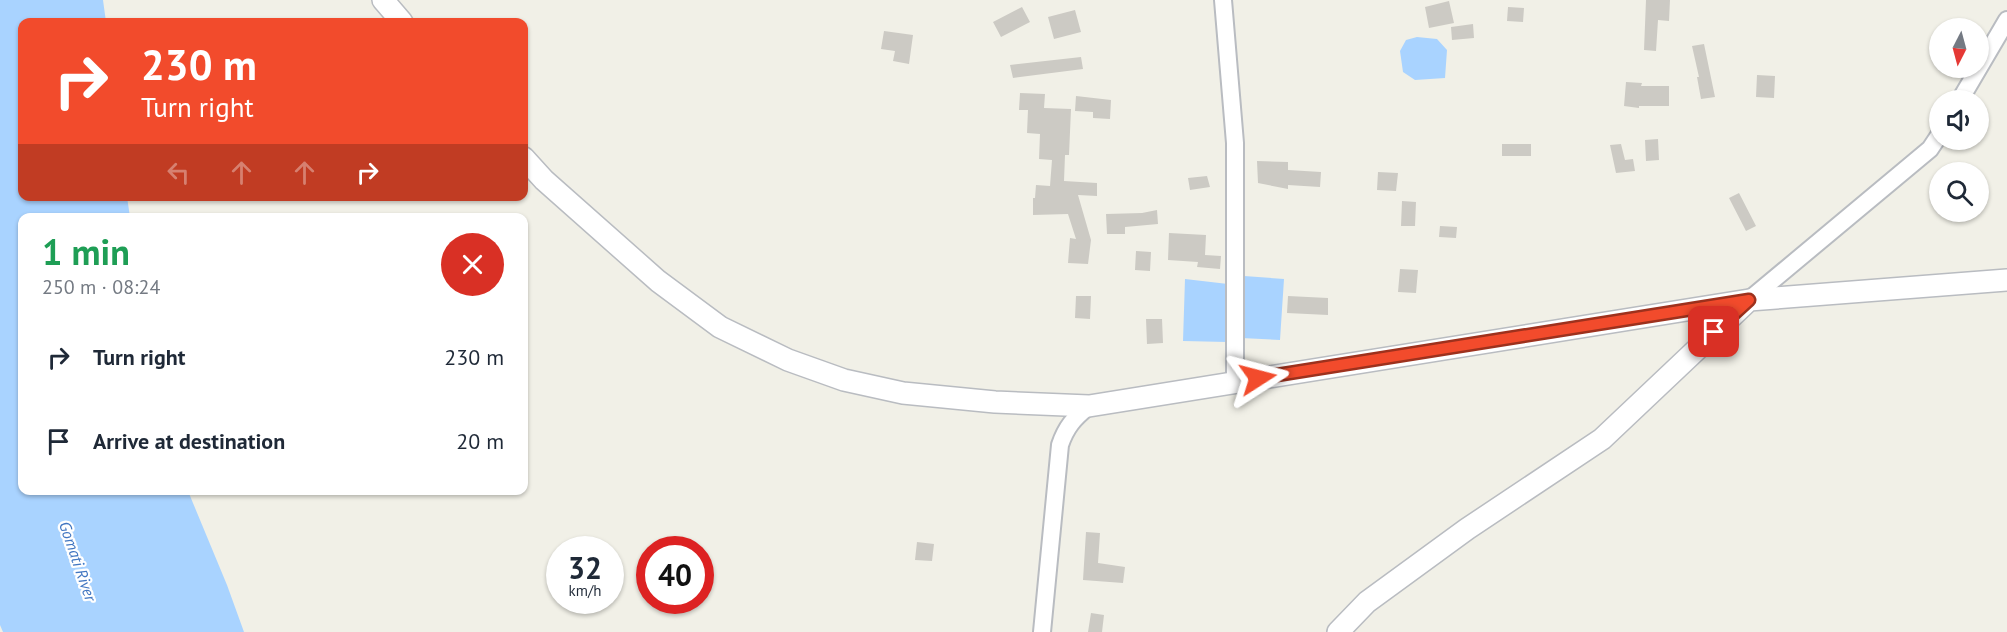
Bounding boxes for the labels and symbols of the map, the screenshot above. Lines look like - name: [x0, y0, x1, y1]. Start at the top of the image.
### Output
- north arrow: [1929, 18, 1989, 78]
- pin: [1688, 306, 1739, 357]
- position arrow: [1226, 346, 1290, 410]
- water label: Gomati River: [55, 518, 102, 605]
- speed limit sign: 40: [636, 536, 714, 614]

